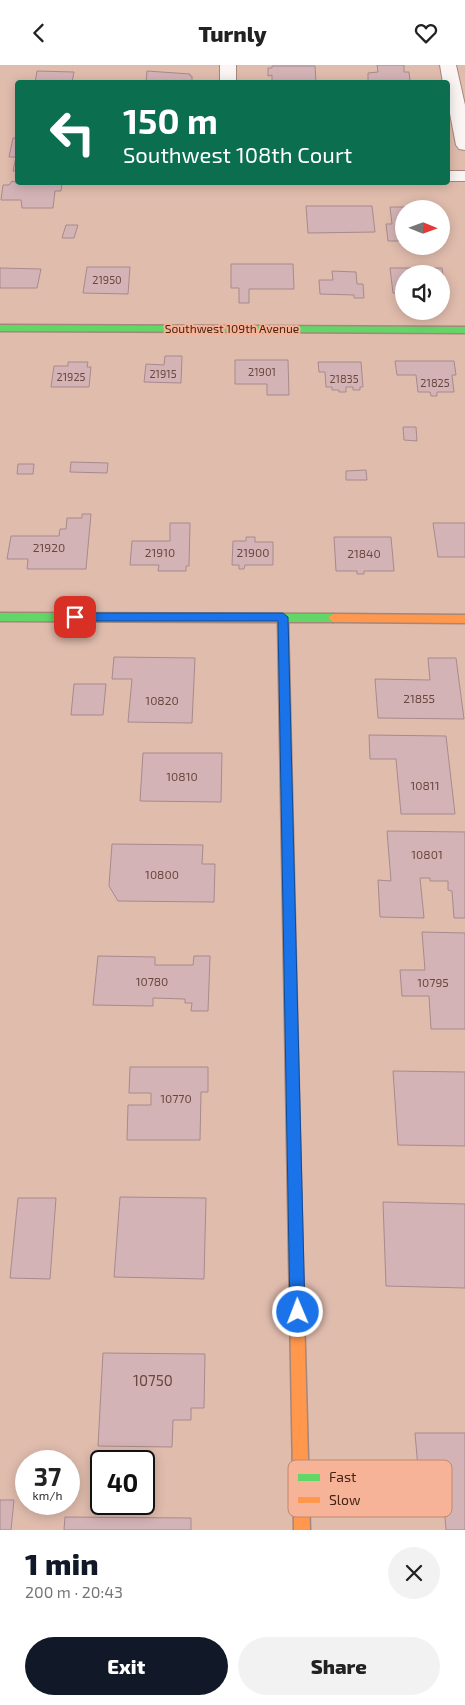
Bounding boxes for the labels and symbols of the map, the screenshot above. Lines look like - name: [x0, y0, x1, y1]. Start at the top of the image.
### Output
- north arrow: [395, 200, 450, 255]
- house number: 21950: [92, 273, 122, 286]
- street label: Southwest 109th Avenue: [165, 321, 299, 335]
- house number: 21901: [248, 365, 276, 378]
- house number: 21915: [149, 367, 177, 380]
- house number: 21925: [57, 370, 86, 383]
- house number: 21835: [329, 372, 359, 385]
- house number: 21825: [420, 376, 450, 389]
- house number: 21920: [33, 540, 65, 554]
- house number: 21910: [145, 545, 175, 559]
- house number: 21900: [237, 545, 269, 559]
- house number: 21840: [347, 546, 381, 560]
- pin: [54, 596, 96, 638]
- house number: 21855: [403, 691, 435, 705]
- house number: 10820: [145, 693, 179, 707]
- house number: 10810: [166, 769, 198, 783]
- house number: 10811: [411, 778, 439, 792]
- house number: 10801: [411, 847, 443, 861]
- house number: 10800: [145, 867, 179, 881]
- house number: 10780: [136, 974, 168, 988]
- house number: 10795: [417, 975, 449, 989]
- house number: 10770: [160, 1091, 192, 1105]
- position arrow: [271, 1285, 323, 1337]
- house number: 10750: [133, 1371, 173, 1389]
- speed limit sign: 40: [90, 1450, 155, 1515]
- legend: [288, 1460, 452, 1517]
- text: Fast: [329, 1468, 356, 1485]
- text: Slow: [329, 1491, 361, 1508]

